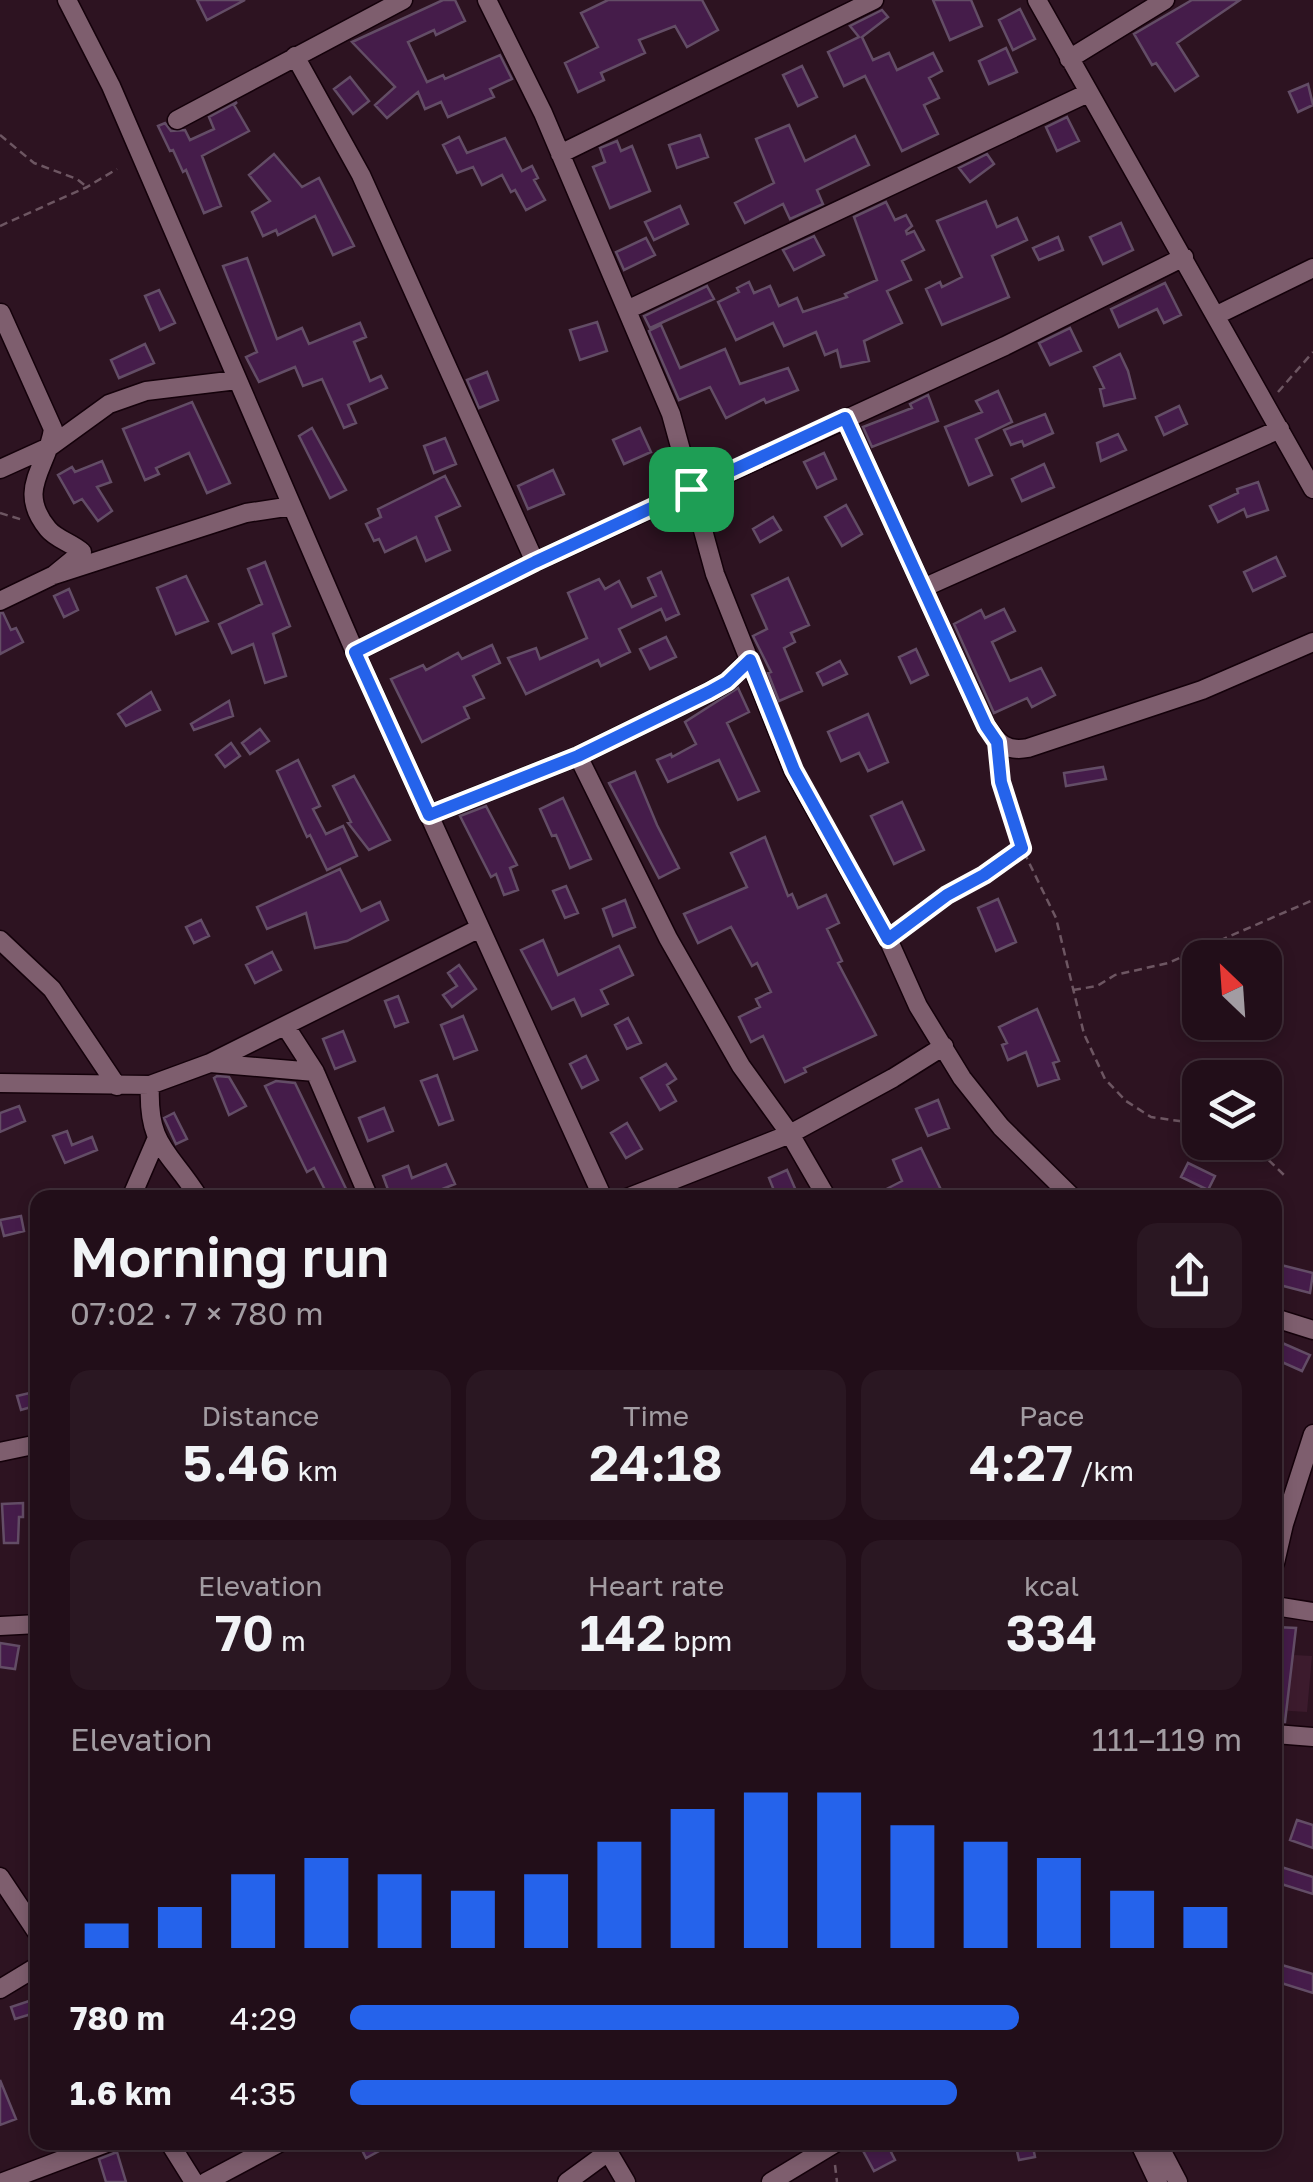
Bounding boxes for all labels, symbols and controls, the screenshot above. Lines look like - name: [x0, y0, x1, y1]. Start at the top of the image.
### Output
- pin: [649, 447, 734, 532]
- icon: arrive: [664, 462, 719, 517]
- north arrow: [1182, 940, 1282, 1040]
- map controls: [1182, 940, 1282, 1160]
- button: layers: [1182, 1060, 1282, 1160]
- text: Morning run: [70, 1223, 389, 1289]
- button: share: [1137, 1223, 1242, 1328]
- text: 07:02 · 7 × 780 m: [70, 1294, 324, 1332]
- text: Distance: [201, 1399, 319, 1432]
- text: Time: [623, 1399, 689, 1432]
- text: Pace: [1019, 1399, 1084, 1432]
- text: 5.46: [182, 1432, 291, 1492]
- text: 24:18: [589, 1432, 723, 1492]
- text: 4:27: [969, 1432, 1073, 1492]
- text: km: [291, 1454, 338, 1487]
- text: /km: [1073, 1454, 1134, 1487]
- text: Elevation: [198, 1569, 323, 1602]
- text: Heart rate: [588, 1569, 724, 1602]
- text: kcal: [1024, 1569, 1079, 1602]
- text: 70: [215, 1602, 274, 1662]
- text: 142: [580, 1602, 666, 1662]
- text: 334: [1006, 1602, 1098, 1662]
- text: m: [274, 1624, 306, 1657]
- text: bpm: [666, 1624, 732, 1657]
- text: Elevation: [70, 1720, 212, 1758]
- text: 111–119 m: [1092, 1720, 1242, 1758]
- text: 780 m: [70, 1999, 165, 2037]
- text: 4:29: [230, 1999, 297, 2037]
- text: 1.6 km: [70, 2074, 172, 2112]
- text: 4:35: [230, 2074, 296, 2112]

